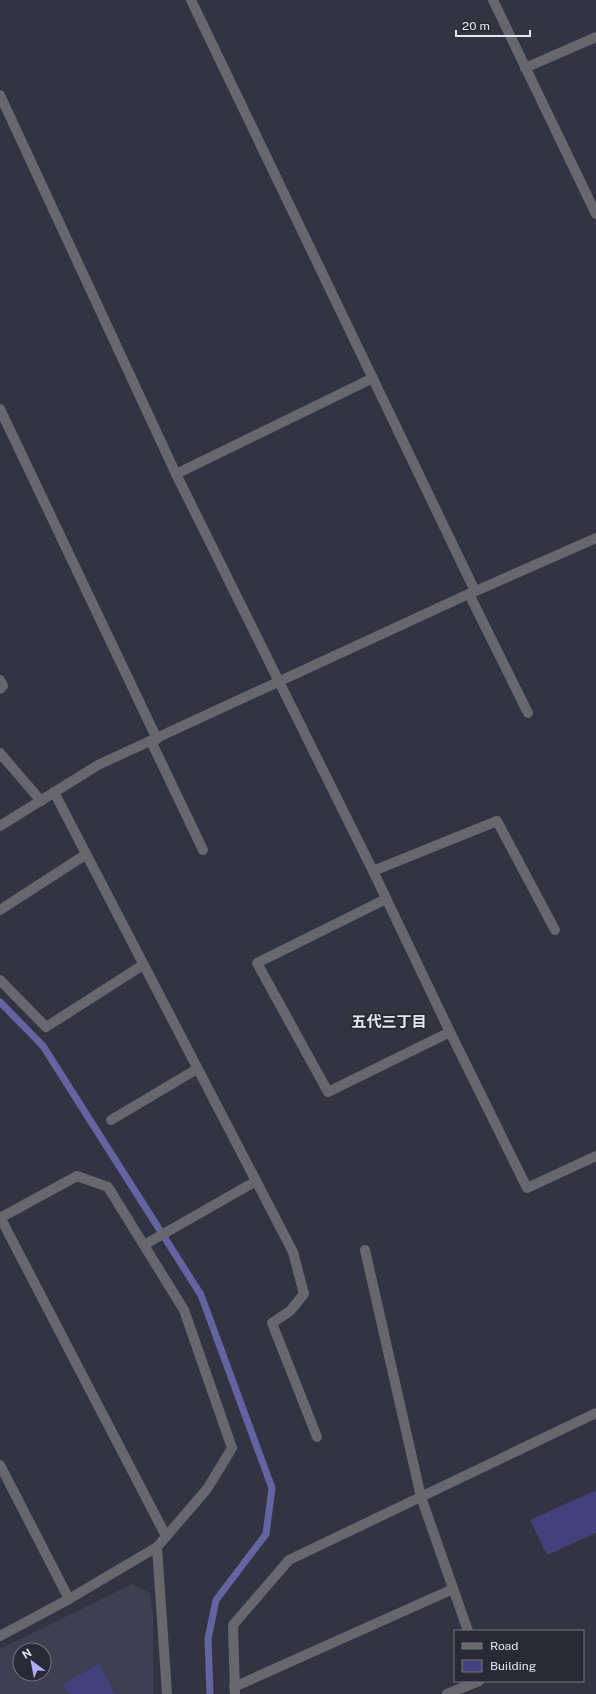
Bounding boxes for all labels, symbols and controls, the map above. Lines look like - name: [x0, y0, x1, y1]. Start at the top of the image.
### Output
- scale bar: [456, 12, 530, 38]
- text: 20 m: [462, 19, 490, 33]
- district label: 五代三丁目: [351, 1013, 427, 1030]
- legend: [454, 1630, 584, 1682]
- text: Road: [490, 1639, 518, 1653]
- north arrow: [12, 1642, 52, 1682]
- text: N: [20, 1646, 34, 1661]
- text: Building: [490, 1659, 536, 1673]

